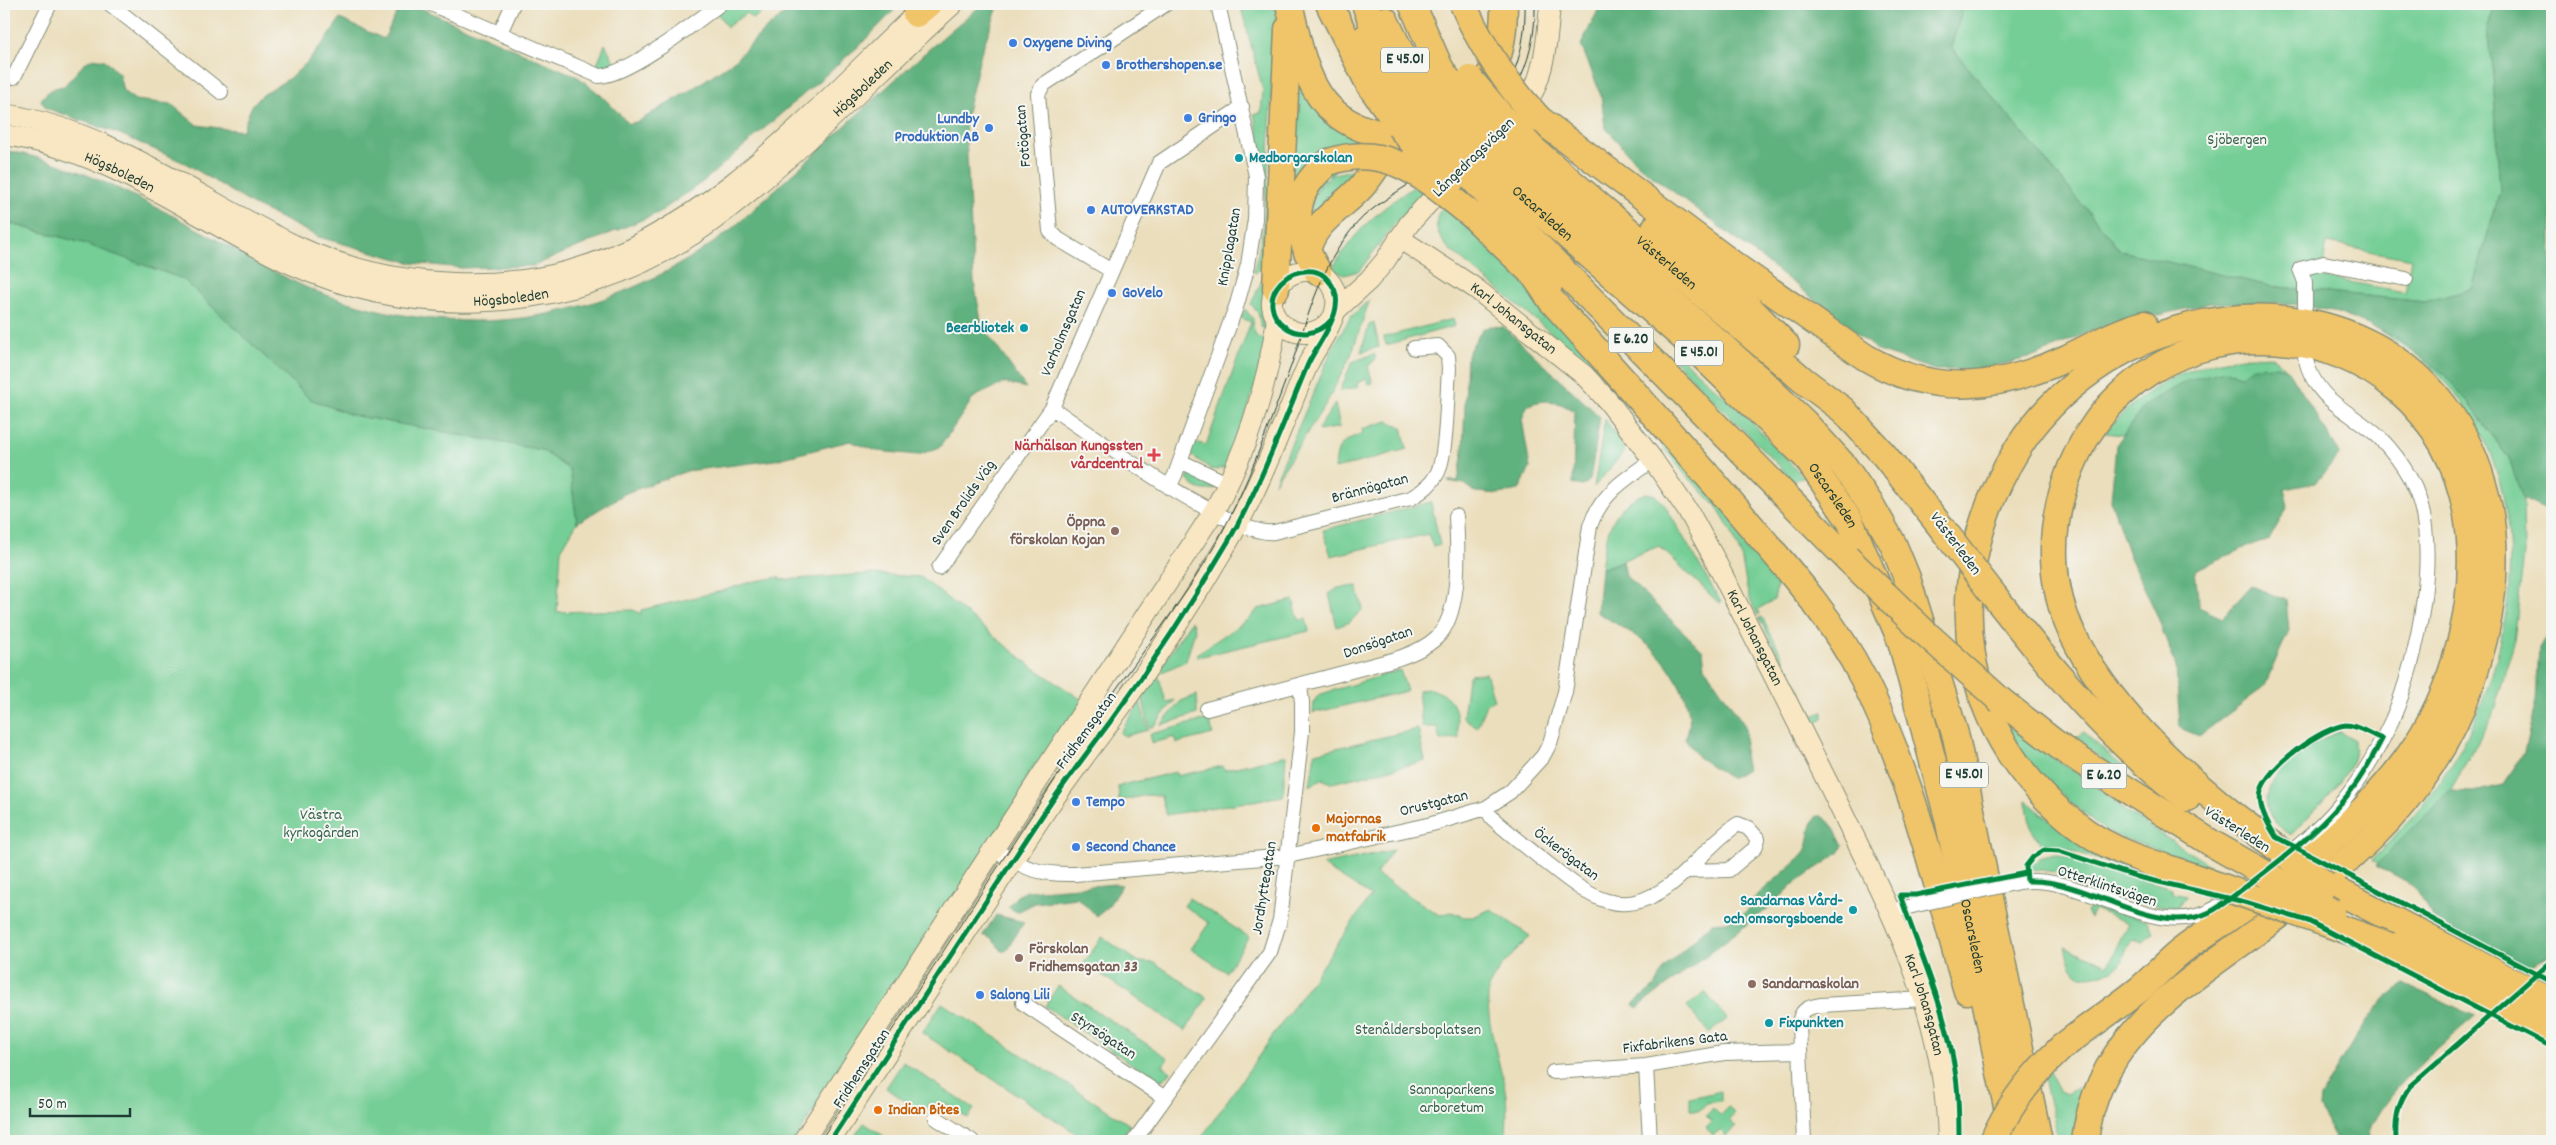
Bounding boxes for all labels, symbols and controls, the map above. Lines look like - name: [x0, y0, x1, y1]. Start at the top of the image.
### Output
- place label: Oxygene Diving: [1023, 32, 1112, 55]
- marker: Oxygene Diving: [1007, 37, 1019, 49]
- road number: E 45.01: [1381, 48, 1429, 72]
- street label: Högsboleden: [827, 54, 898, 123]
- place label: Brothershopen.se: [1116, 54, 1222, 77]
- marker: Brothershopen.se: [1100, 59, 1112, 71]
- street label: Fotögatan: [1010, 104, 1038, 168]
- place label: Gringo: [1198, 107, 1236, 130]
- place label: Lundby Produktion AB: [894, 108, 981, 149]
- marker: Gringo: [1182, 112, 1194, 124]
- street label: Långedragsvägen: [1428, 113, 1520, 203]
- marker: Lundby Produktion AB: [983, 122, 995, 134]
- park label: Sjöbergen: [2207, 129, 2267, 152]
- street label: Högsboleden: [81, 146, 159, 199]
- place label: Medborgarskolan: [1249, 147, 1352, 170]
- marker: Medborgarskolan: [1233, 152, 1245, 164]
- street label: Oscarsleden: [1506, 180, 1578, 247]
- place label: AUTOVERKSTAD: [1101, 199, 1194, 222]
- marker: AUTOVERKSTAD: [1085, 204, 1097, 216]
- street label: Knipplagatan: [1212, 206, 1248, 288]
- street label: Västerleden: [1631, 230, 1702, 296]
- street label: Karl Johansgatan: [1466, 276, 1562, 361]
- street label: Högsboleden: [473, 282, 551, 313]
- place label: GoVelo: [1122, 282, 1163, 305]
- street label: Varholmsgatan: [1035, 286, 1093, 380]
- marker: GoVelo: [1106, 287, 1118, 299]
- place label: Beerbliotek: [946, 317, 1014, 340]
- marker: Beerbliotek: [1018, 322, 1030, 334]
- road number: E 6.20: [1608, 328, 1654, 352]
- road number: E 45.01: [1675, 340, 1723, 366]
- place label: Närhälsan Kungssten vårdcentral: [1014, 435, 1143, 476]
- marker: Närhälsan Kungssten vårdcentral: [1147, 448, 1161, 462]
- street label: Sven Brolids Väg: [926, 456, 1002, 550]
- street label: Oscarsleden: [1802, 458, 1863, 532]
- street label: Brännögatan: [1329, 468, 1411, 510]
- street label: Västerleden: [1924, 507, 1986, 581]
- place label: Öppna förskolan Kojan: [1009, 511, 1106, 552]
- marker: Öppna förskolan Kojan: [1109, 525, 1121, 537]
- street label: Karl Johansgatan: [1720, 585, 1789, 690]
- street label: Donsögatan: [1340, 620, 1416, 666]
- street label: Fridhemsgatan: [1051, 687, 1123, 775]
- road number: E 45.01: [1940, 762, 1988, 788]
- road number: E 6.20: [2082, 764, 2126, 788]
- street label: Orustgatan: [1397, 784, 1471, 824]
- place label: Tempo: [1086, 791, 1125, 814]
- marker: Tempo: [1070, 796, 1082, 808]
- street label: Västerleden: [2199, 801, 2275, 859]
- park label: Västra kyrkogården: [283, 804, 359, 845]
- place label: Majornas matfabrik: [1326, 808, 1386, 849]
- marker: Majornas matfabrik: [1310, 822, 1322, 834]
- street label: Öckerögatan: [1528, 823, 1604, 887]
- place label: Second Chance: [1086, 836, 1176, 859]
- street label: Jordhyttegatan: [1246, 840, 1284, 936]
- marker: Second Chance: [1070, 841, 1082, 853]
- street label: Otterklintsvägen: [2054, 860, 2160, 914]
- place label: Sandarnas Vård- och omsorgsboende: [1724, 890, 1843, 931]
- street label: Oscarsleden: [1953, 897, 1991, 976]
- marker: Sandarnas Vård- och omsorgsboende: [1847, 904, 1859, 916]
- place label: Förskolan Fridhemsgatan 33: [1029, 938, 1138, 979]
- street label: Karl Johansgatan: [1897, 950, 1950, 1058]
- marker: Förskolan Fridhemsgatan 33: [1013, 952, 1025, 964]
- place label: Sandarnaskolan: [1762, 973, 1859, 996]
- marker: Sandarnaskolan: [1746, 978, 1758, 990]
- place label: Salong Lili: [990, 984, 1050, 1007]
- marker: Salong Lili: [974, 989, 986, 1001]
- street label: Styrsögatan: [1065, 1006, 1141, 1066]
- place label: Fixpunkten: [1779, 1012, 1844, 1035]
- marker: Fixpunkten: [1763, 1017, 1775, 1029]
- park label: Stenåldersboplatsen: [1355, 1019, 1481, 1042]
- street label: Fridhemsgatan: [828, 1025, 896, 1113]
- street label: Fixfabrikens Gata: [1621, 1025, 1729, 1061]
- park label: Sannaparkens arboretum: [1409, 1079, 1495, 1120]
- scale bar: [30, 1085, 130, 1117]
- text: 50 m: [38, 1094, 67, 1116]
- place label: Indian Bites: [888, 1099, 960, 1122]
- marker: Indian Bites: [872, 1104, 884, 1116]

